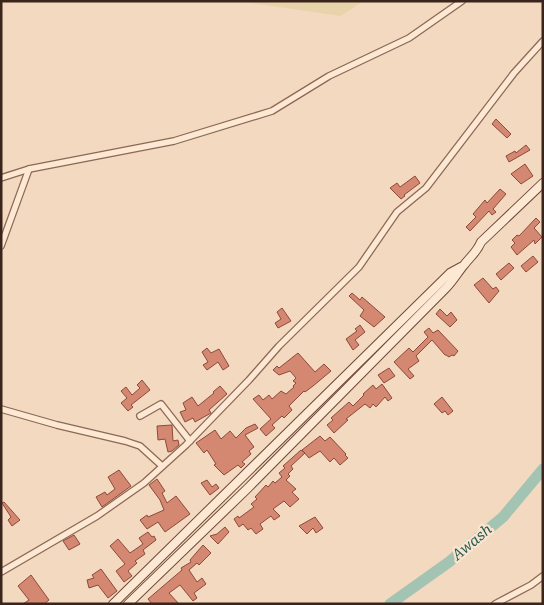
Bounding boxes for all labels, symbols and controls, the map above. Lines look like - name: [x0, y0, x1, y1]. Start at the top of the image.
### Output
- water label: Awash: [448, 520, 496, 564]

